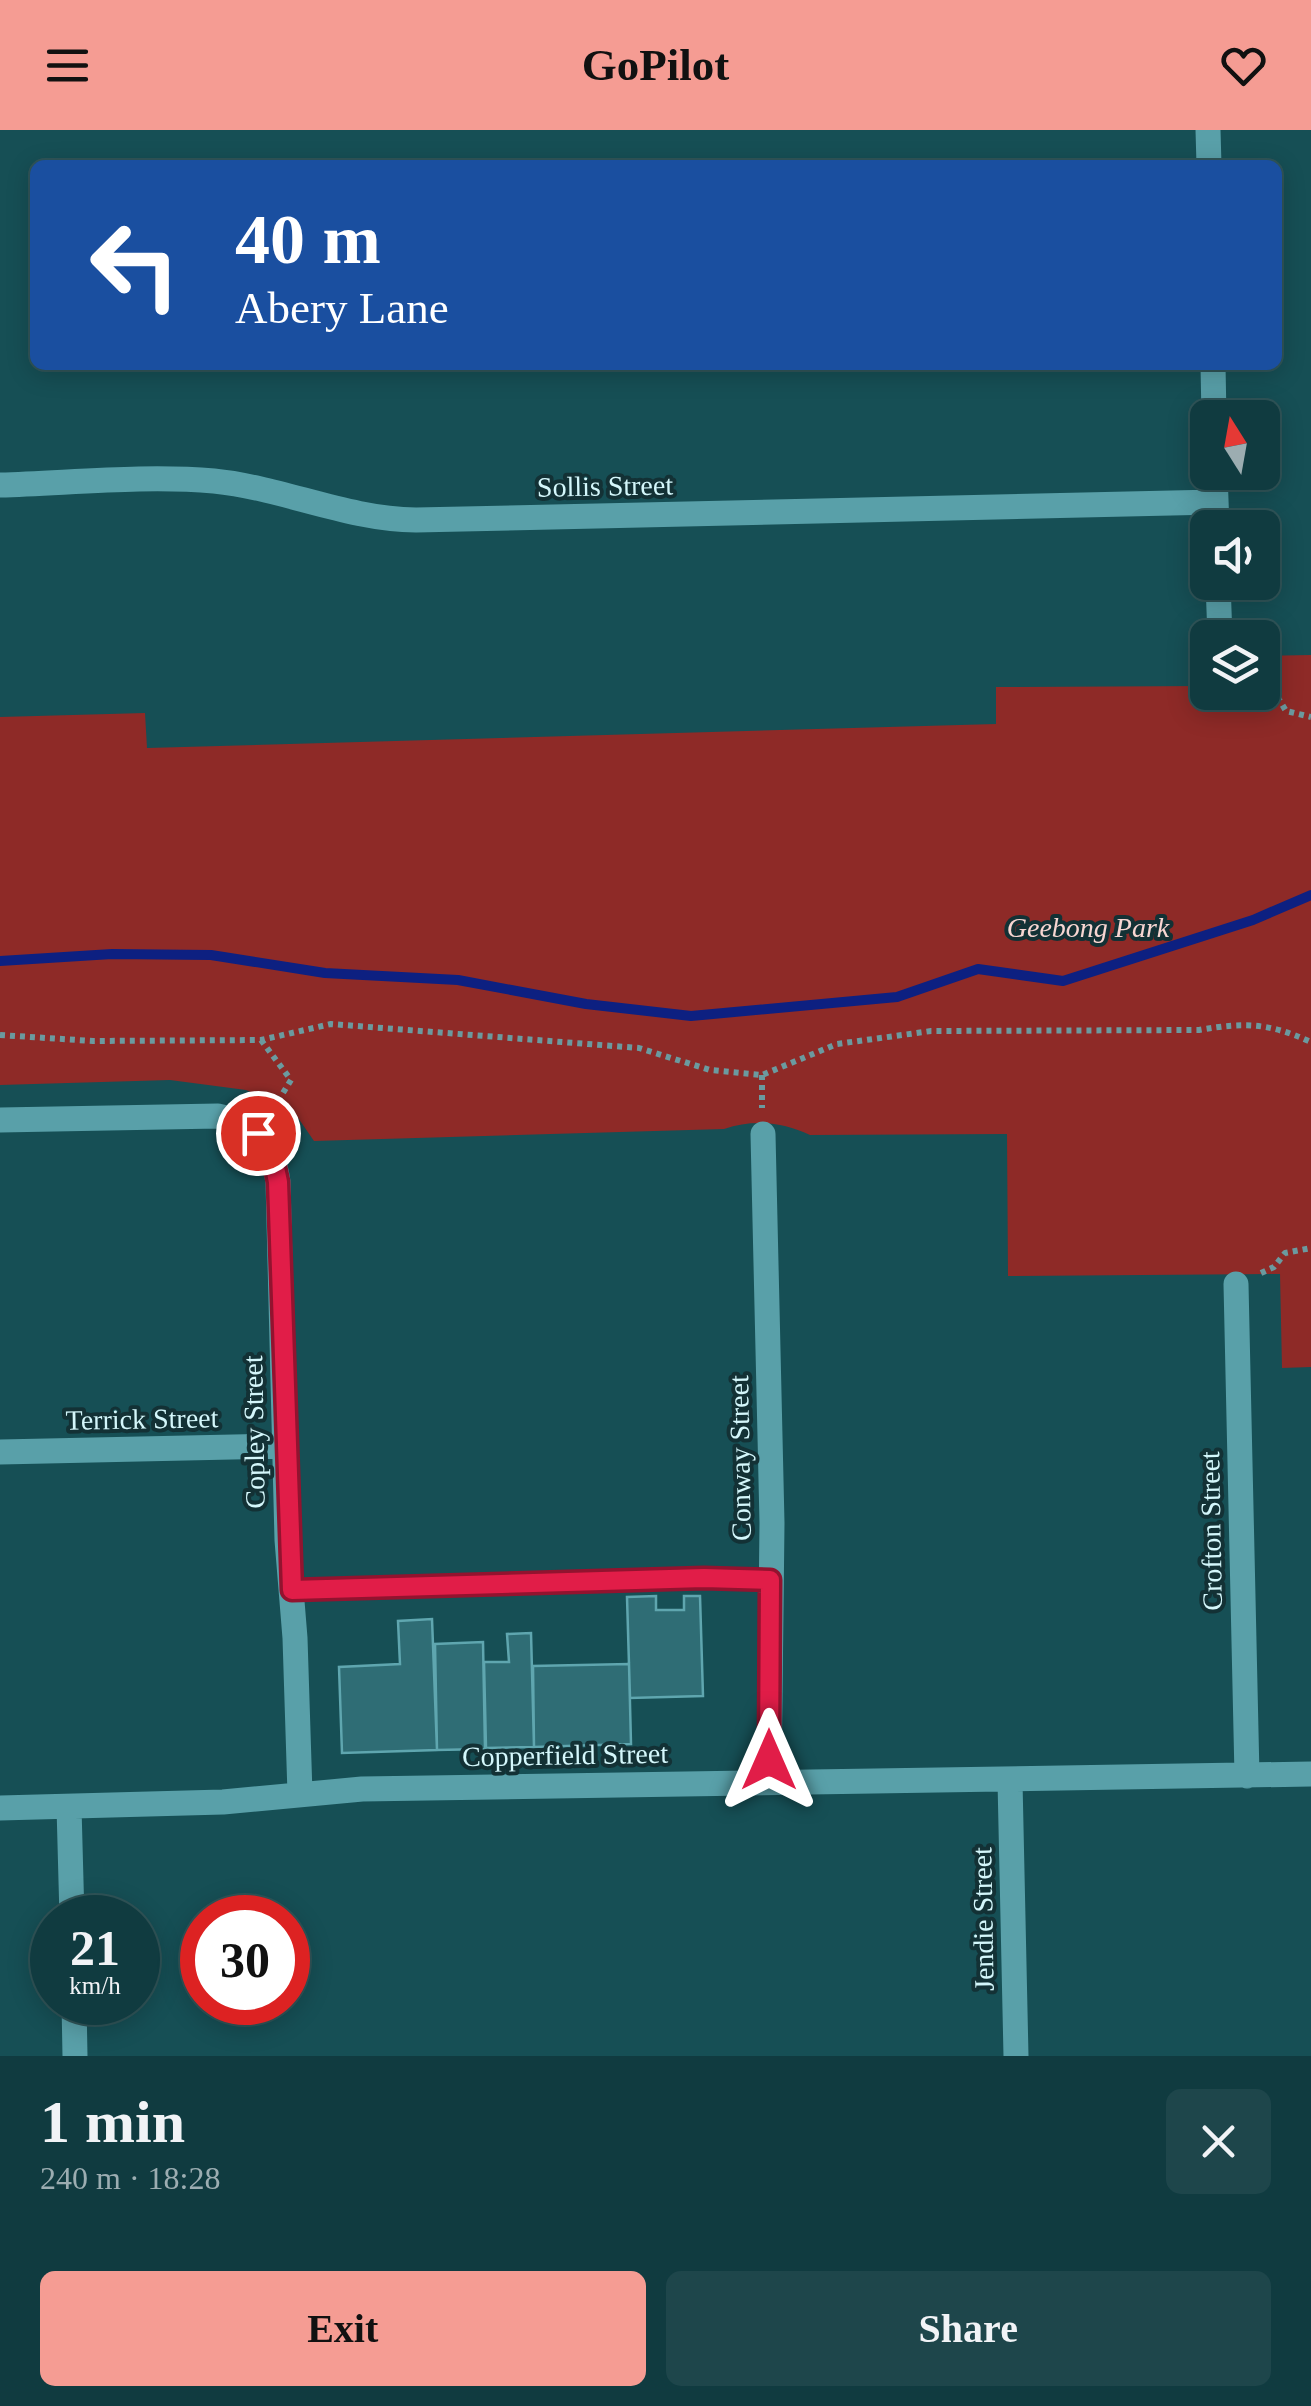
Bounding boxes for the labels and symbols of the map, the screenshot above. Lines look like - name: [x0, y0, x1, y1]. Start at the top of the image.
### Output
- north arrow: [1190, 400, 1280, 490]
- street label: Sollis Street: [537, 469, 674, 503]
- park label: Geebong Park: [1007, 912, 1170, 943]
- pin: [216, 1091, 301, 1176]
- street label: Copley Street: [237, 1355, 271, 1509]
- street label: Conway Street: [723, 1375, 757, 1541]
- street label: Terrick Street: [65, 1402, 219, 1436]
- street label: Crofton Street: [1194, 1451, 1228, 1611]
- position arrow: [717, 1708, 821, 1812]
- street label: Copperfield Street: [462, 1738, 668, 1772]
- street label: Jendie Street: [966, 1847, 1000, 1991]
- speed limit sign: 30: [180, 1895, 310, 2025]

